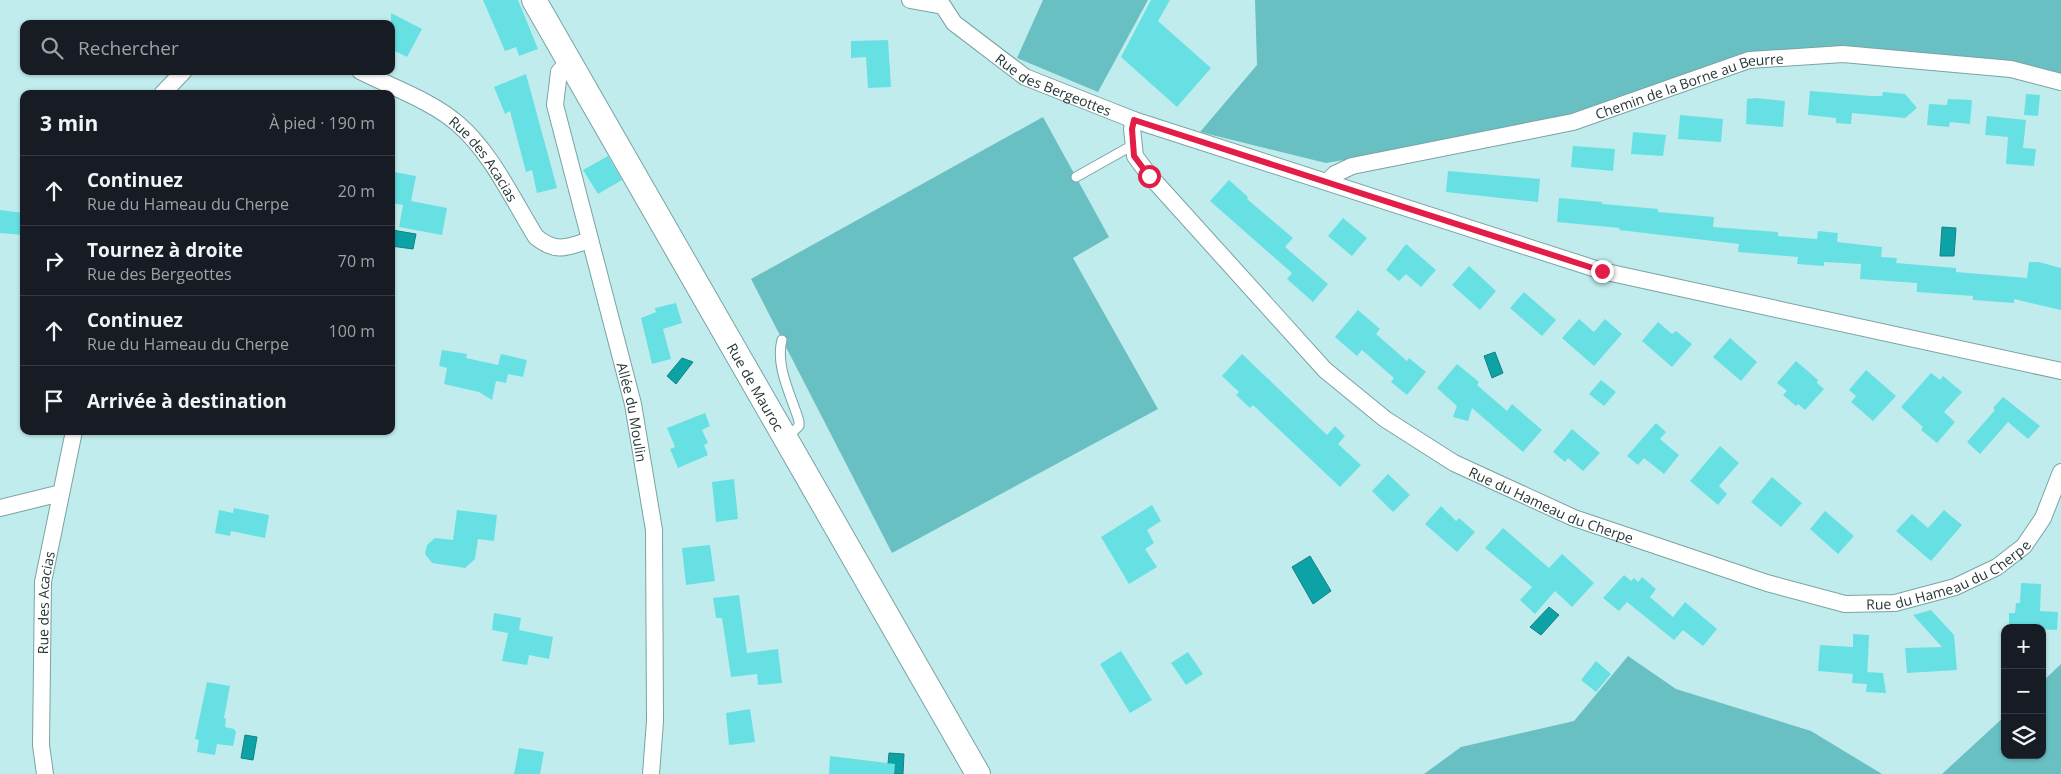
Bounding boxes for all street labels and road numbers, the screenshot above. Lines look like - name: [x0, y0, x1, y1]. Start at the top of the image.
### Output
- street label: Chemin de la Borne au Beurre: [1592, 48, 1784, 123]
- street label: Rue des Bergeottes: [992, 49, 1115, 120]
- street label: Rue des Acacias: [445, 111, 523, 205]
- street label: Rue de Mauroc: [723, 339, 789, 435]
- street label: Allée du Moulin: [613, 360, 652, 463]
- street label: Rue du Hameau du Cherpe: [1466, 462, 1636, 547]
- street label: Rue du Hameau du Cherpe: [1866, 536, 2035, 613]
- street label: Rue des Acacias: [33, 549, 59, 654]

